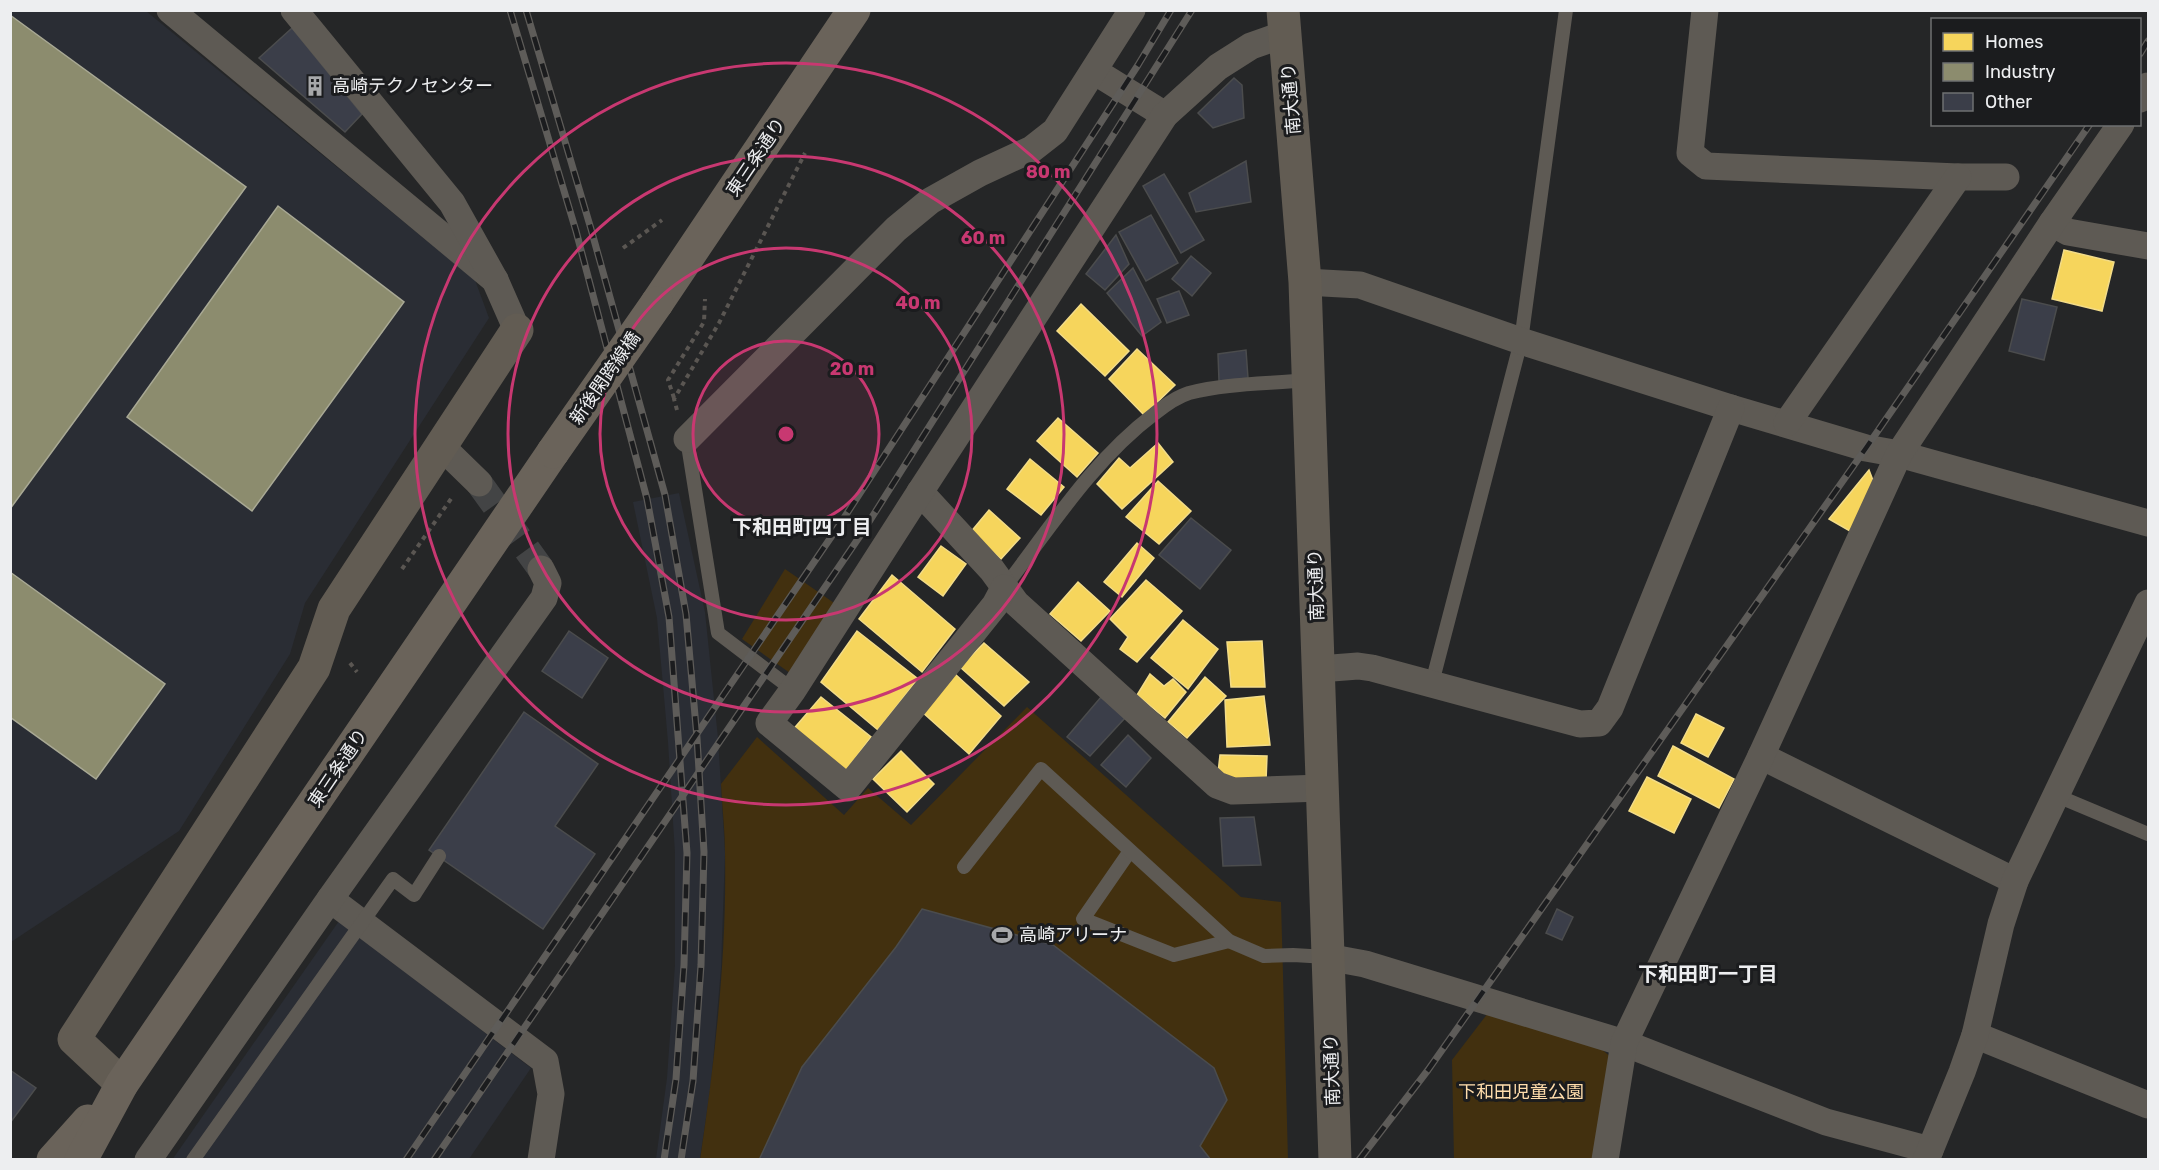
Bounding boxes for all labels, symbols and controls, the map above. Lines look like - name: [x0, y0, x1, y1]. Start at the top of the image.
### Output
- legend: [1931, 18, 2141, 126]
- text: Homes: [1985, 31, 2043, 53]
- text: Industry: [1985, 61, 2055, 83]
- street label: 南大通り: [1277, 62, 1305, 136]
- building icon: 高崎テクノセンター: [303, 74, 327, 98]
- place label: 高崎テクノセンター: [332, 75, 493, 97]
- text: Other: [1985, 91, 2032, 113]
- street label: 東三条通り: [722, 114, 790, 200]
- text: 80 m: [1026, 161, 1070, 183]
- text: 60 m: [961, 227, 1005, 249]
- text: 40 m: [896, 292, 940, 314]
- street label: 新後閑跨線橋: [565, 327, 645, 429]
- text: 20 m: [830, 358, 874, 380]
- centre of rings: [776, 424, 796, 444]
- district label: 下和田町四丁目: [732, 515, 872, 539]
- street label: 南大通り: [1304, 549, 1328, 621]
- street label: 東三条通り: [304, 725, 372, 811]
- sports icon: 高崎アリーナ: [990, 923, 1014, 947]
- place label: 高崎アリーナ: [1019, 924, 1127, 946]
- district label: 下和田町一丁目: [1638, 962, 1778, 986]
- street label: 南大通り: [1320, 1034, 1344, 1106]
- park label: 下和田児童公園: [1458, 1081, 1584, 1103]

